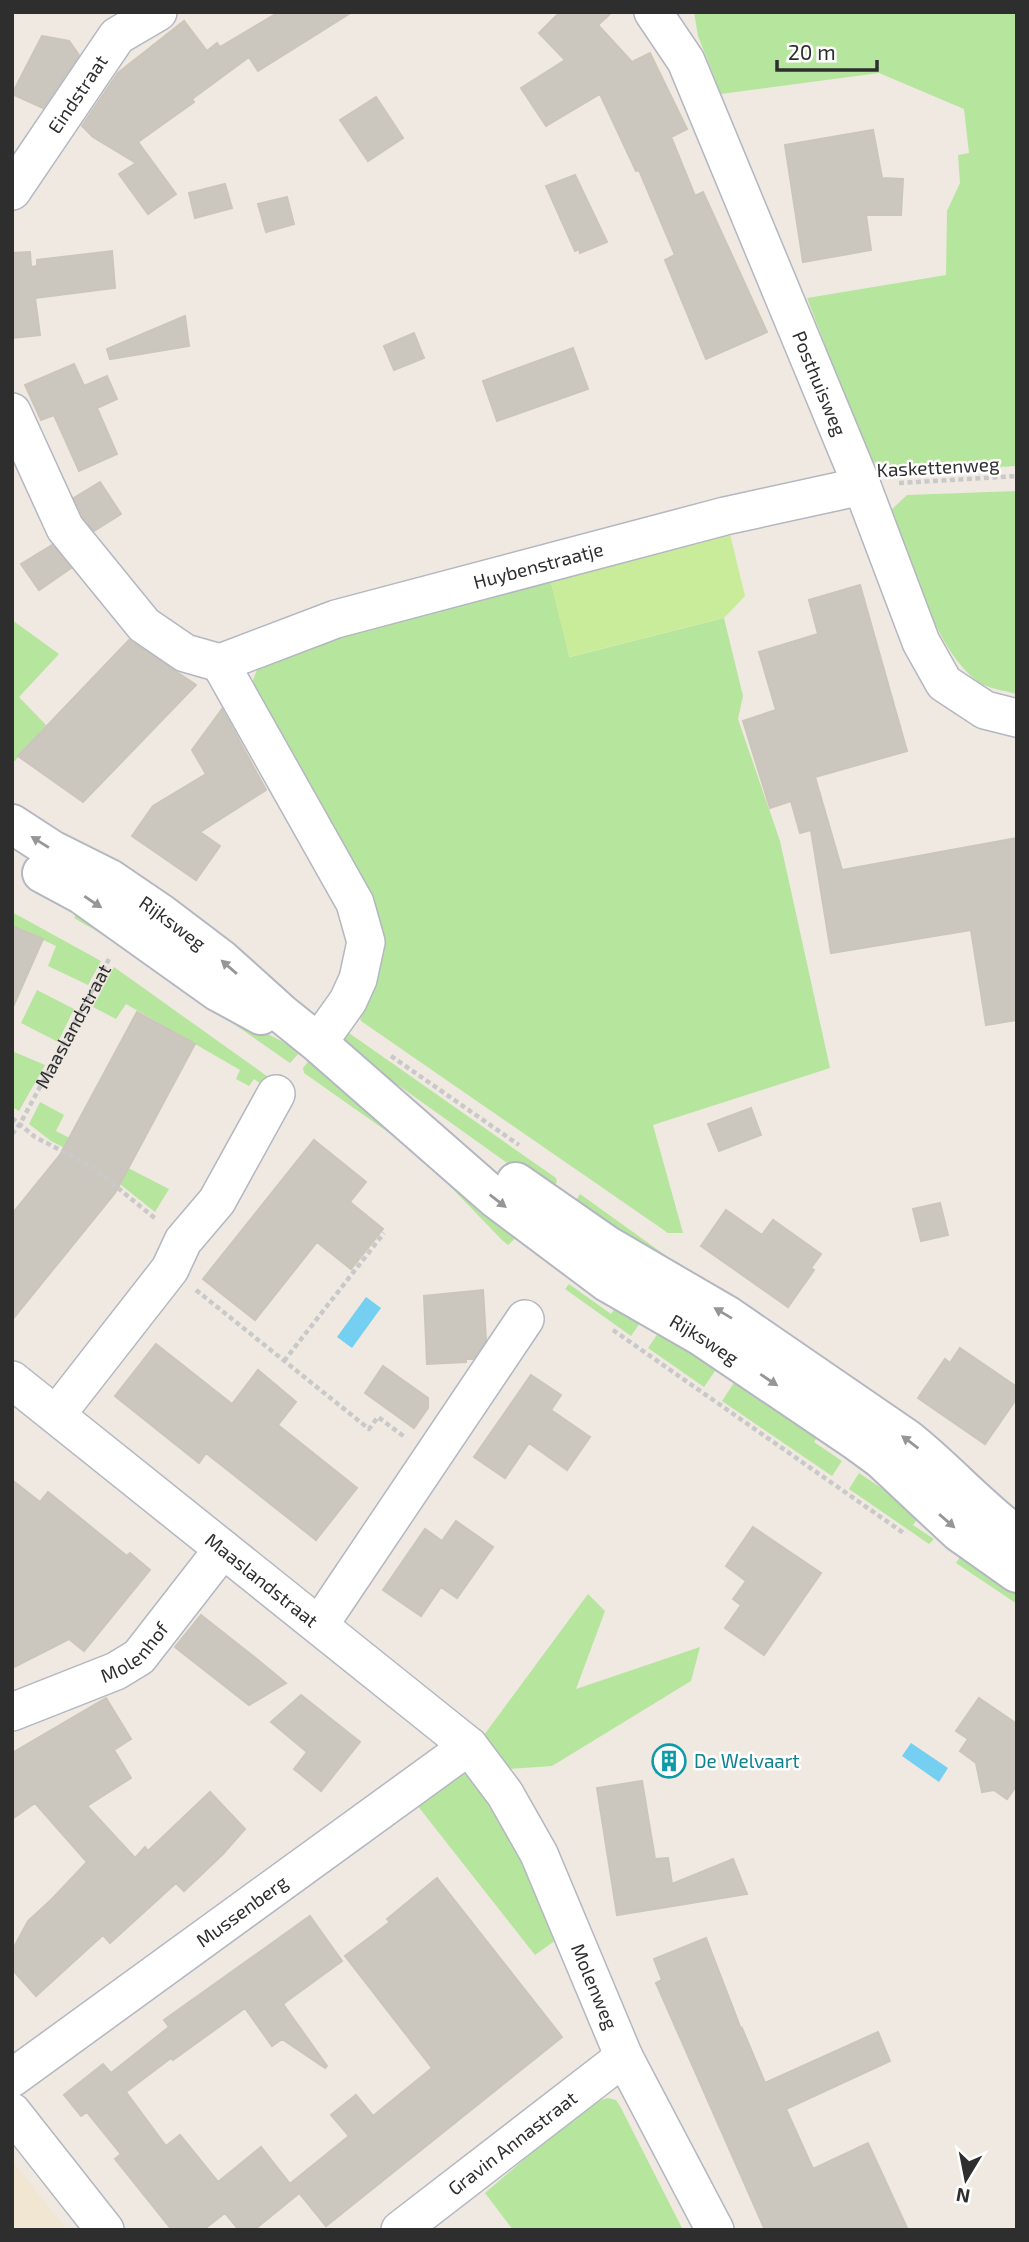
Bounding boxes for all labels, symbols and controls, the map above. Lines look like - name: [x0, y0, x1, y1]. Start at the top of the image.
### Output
- scale bar: [777, 28, 877, 72]
- text: 20 m: [788, 39, 836, 64]
- street label: Eindstraat: [42, 50, 112, 138]
- street label: Posthuisweg: [788, 327, 852, 439]
- street label: Kaskettenweg: [876, 452, 1000, 481]
- street label: Huybenstraatje: [471, 537, 606, 593]
- one-way arrow: [30, 836, 49, 848]
- street label: Rijksweg: [135, 890, 211, 955]
- one-way arrow: [84, 895, 102, 909]
- one-way arrow: [220, 959, 238, 975]
- street label: Maaslandstraat: [29, 960, 115, 1092]
- one-way arrow: [489, 1193, 507, 1208]
- one-way arrow: [713, 1307, 732, 1320]
- street label: Rijksweg: [666, 1309, 744, 1369]
- one-way arrow: [760, 1373, 778, 1387]
- one-way arrow: [901, 1435, 920, 1449]
- one-way arrow: [938, 1513, 956, 1529]
- street label: Maaslandstraat: [201, 1528, 323, 1632]
- street label: Molenhof: [97, 1617, 173, 1687]
- building icon: De Welvaart: [650, 1742, 688, 1780]
- place label: De Welvaart: [694, 1749, 800, 1772]
- street label: Mussenberg: [191, 1870, 292, 1952]
- street label: Molenweg: [567, 1940, 623, 2033]
- street label: Gravin Annastraat: [443, 2086, 581, 2200]
- north arrow: [931, 2144, 1001, 2214]
- text: N: [954, 2184, 972, 2209]

